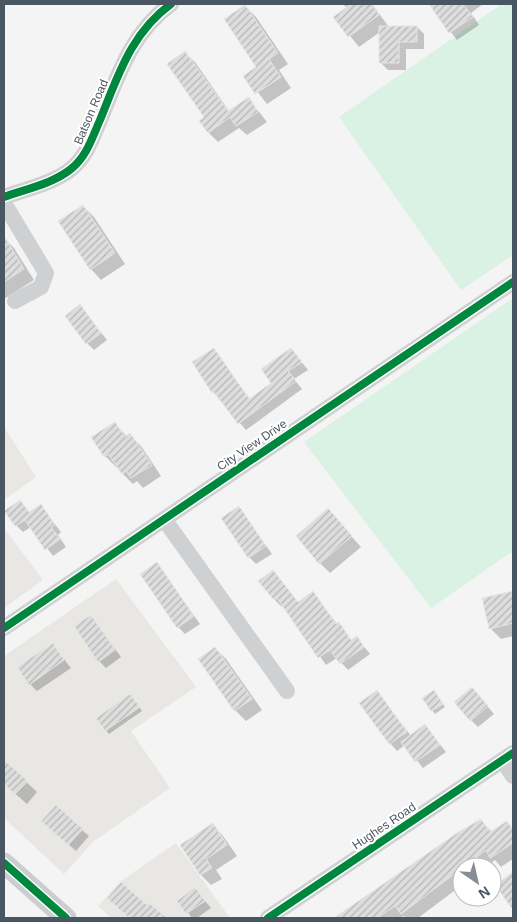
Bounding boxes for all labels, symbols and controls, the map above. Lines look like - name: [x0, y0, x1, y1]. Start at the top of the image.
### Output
- street label: Batson Road: [71, 77, 111, 147]
- street label: City View Drive: [214, 416, 290, 473]
- street label: Hughes Road: [350, 800, 418, 852]
- north arrow: [452, 857, 502, 907]
- text: N: [476, 883, 493, 902]

